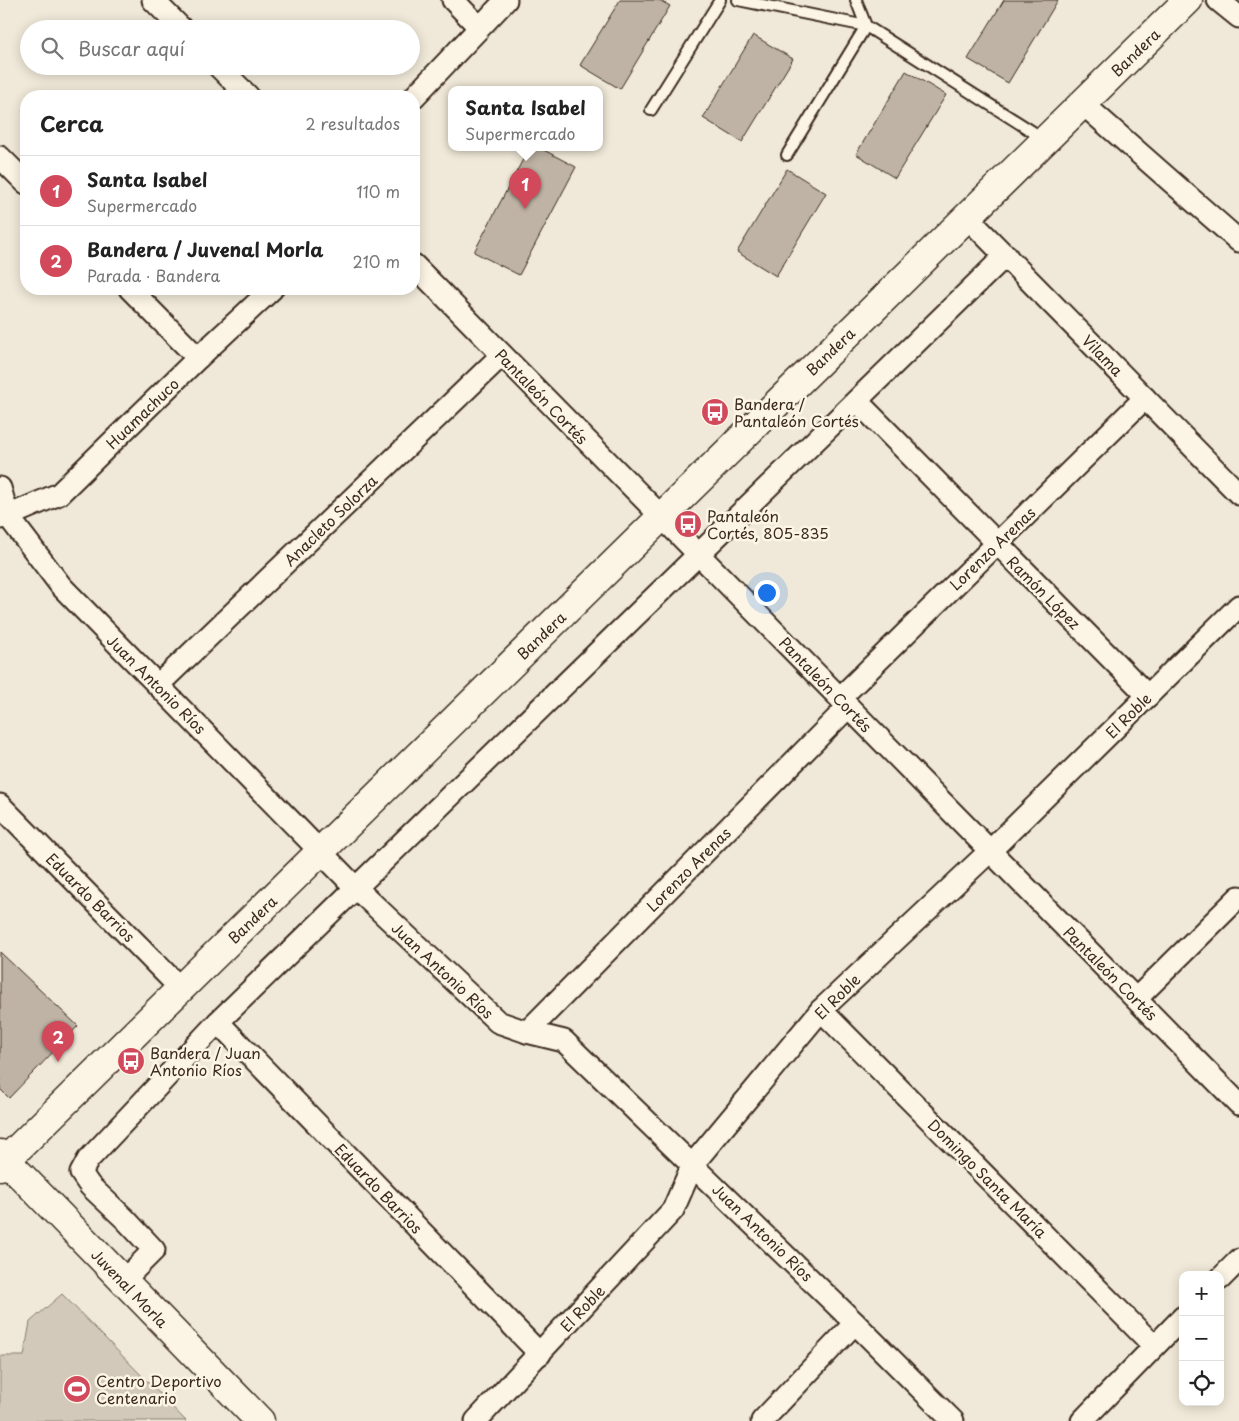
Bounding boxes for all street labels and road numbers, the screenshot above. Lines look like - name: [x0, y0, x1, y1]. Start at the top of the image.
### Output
- street label: Bandera: [1105, 22, 1165, 81]
- street label: Bandera: [800, 321, 860, 380]
- street label: Vilama: [1077, 329, 1129, 381]
- street label: Pantaleón Cortés: [490, 343, 594, 449]
- street label: Huamachuco: [100, 372, 184, 454]
- street label: Anacleto Solorza: [278, 469, 383, 571]
- street label: Lorenzo Arenas: [944, 501, 1040, 595]
- street label: Ramón López: [1002, 550, 1086, 634]
- street label: Bandera: [511, 605, 571, 664]
- street label: Juan Antonio Ríos: [102, 629, 212, 739]
- street label: Pantaleón Cortés: [774, 631, 878, 737]
- street label: El Roble: [1100, 687, 1156, 743]
- street label: Lorenzo Arenas: [640, 821, 736, 917]
- street label: Eduardo Barrios: [41, 847, 141, 947]
- street label: Bandera: [222, 889, 282, 948]
- street label: Juan Antonio Ríos: [387, 916, 499, 1024]
- street label: Pantaleón Cortés: [1059, 921, 1163, 1025]
- street label: El Roble: [809, 968, 865, 1024]
- street label: Domingo Santa María: [923, 1113, 1053, 1243]
- street label: Eduardo Barrios: [330, 1138, 428, 1238]
- street label: Juan Antonio Ríos: [707, 1178, 819, 1286]
- street label: Juvenal Morla: [86, 1243, 174, 1333]
- street label: El Roble: [554, 1279, 610, 1337]

